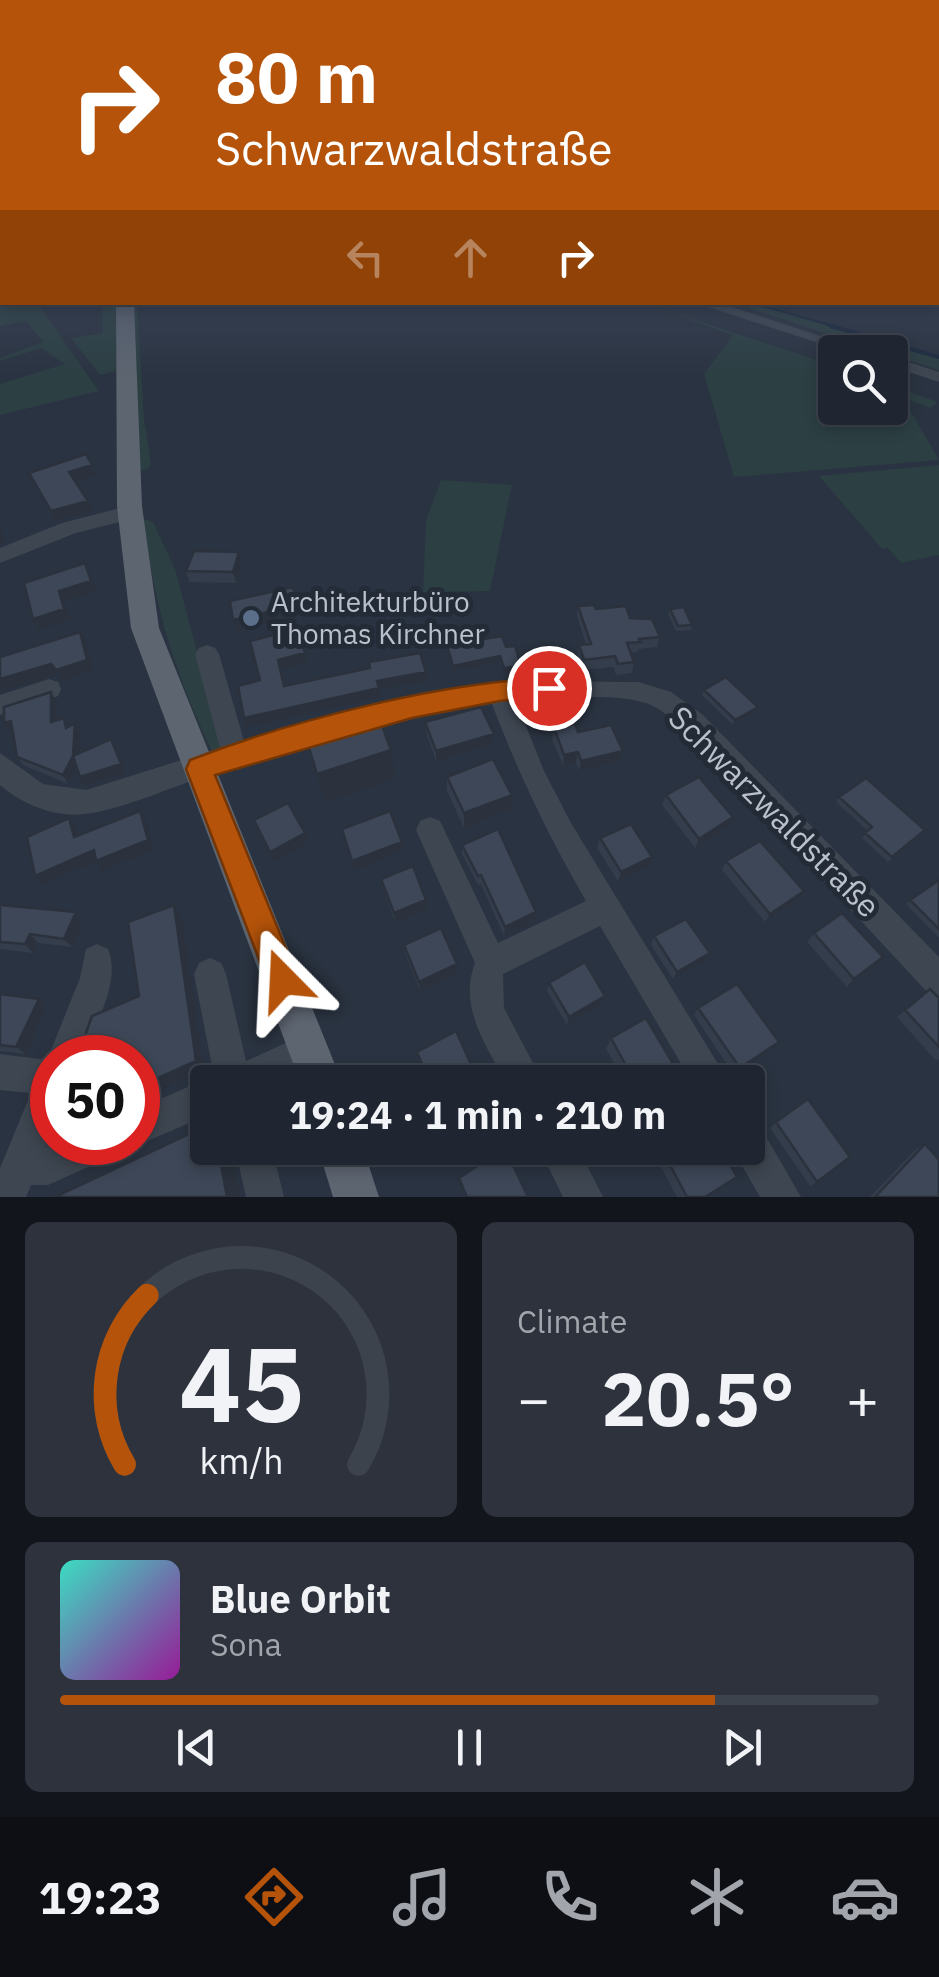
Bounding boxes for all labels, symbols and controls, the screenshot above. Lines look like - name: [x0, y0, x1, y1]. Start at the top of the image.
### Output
- text: 80 m: [215, 31, 378, 122]
- icon: right: [50, 40, 180, 170]
- text: Schwarzwaldstraße: [215, 119, 613, 177]
- icon: left: [338, 230, 393, 285]
- icon: ahead: [443, 230, 498, 285]
- icon: right: [548, 230, 603, 285]
- map controls: [818, 335, 908, 425]
- button: search: [818, 335, 908, 425]
- place label: Architekturbüro Thomas Kirchner: [271, 583, 485, 652]
- marker: Architekturbüro Thomas Kirchner: [240, 607, 262, 629]
- pin: [507, 646, 592, 731]
- icon: arrive: [522, 661, 577, 716]
- street label: Schwarzwaldstraße: [660, 697, 889, 926]
- position arrow: [231, 928, 335, 1032]
- speed limit sign: 50: [30, 1035, 160, 1165]
- text: 19:24 · 1 min · 210 m: [289, 1090, 666, 1139]
- text: Climate: [517, 1300, 627, 1342]
- text: 45: [179, 1315, 303, 1451]
- text: 20.5°: [601, 1349, 795, 1447]
- text: −: [517, 1363, 550, 1434]
- text: +: [846, 1363, 879, 1434]
- text: km/h: [199, 1437, 283, 1484]
- text: Blue Orbit: [210, 1574, 391, 1623]
- text: Sona: [210, 1623, 282, 1665]
- icon: previous: [169, 1720, 224, 1775]
- icon: pause: [442, 1720, 497, 1775]
- icon: next: [715, 1720, 770, 1775]
- icon: directions: [239, 1862, 309, 1932]
- icon: music: [387, 1862, 457, 1932]
- icon: phone: [535, 1862, 605, 1932]
- icon: climate: [682, 1862, 752, 1932]
- icon: car: [830, 1862, 900, 1932]
- text: 19:23: [39, 1868, 162, 1926]

